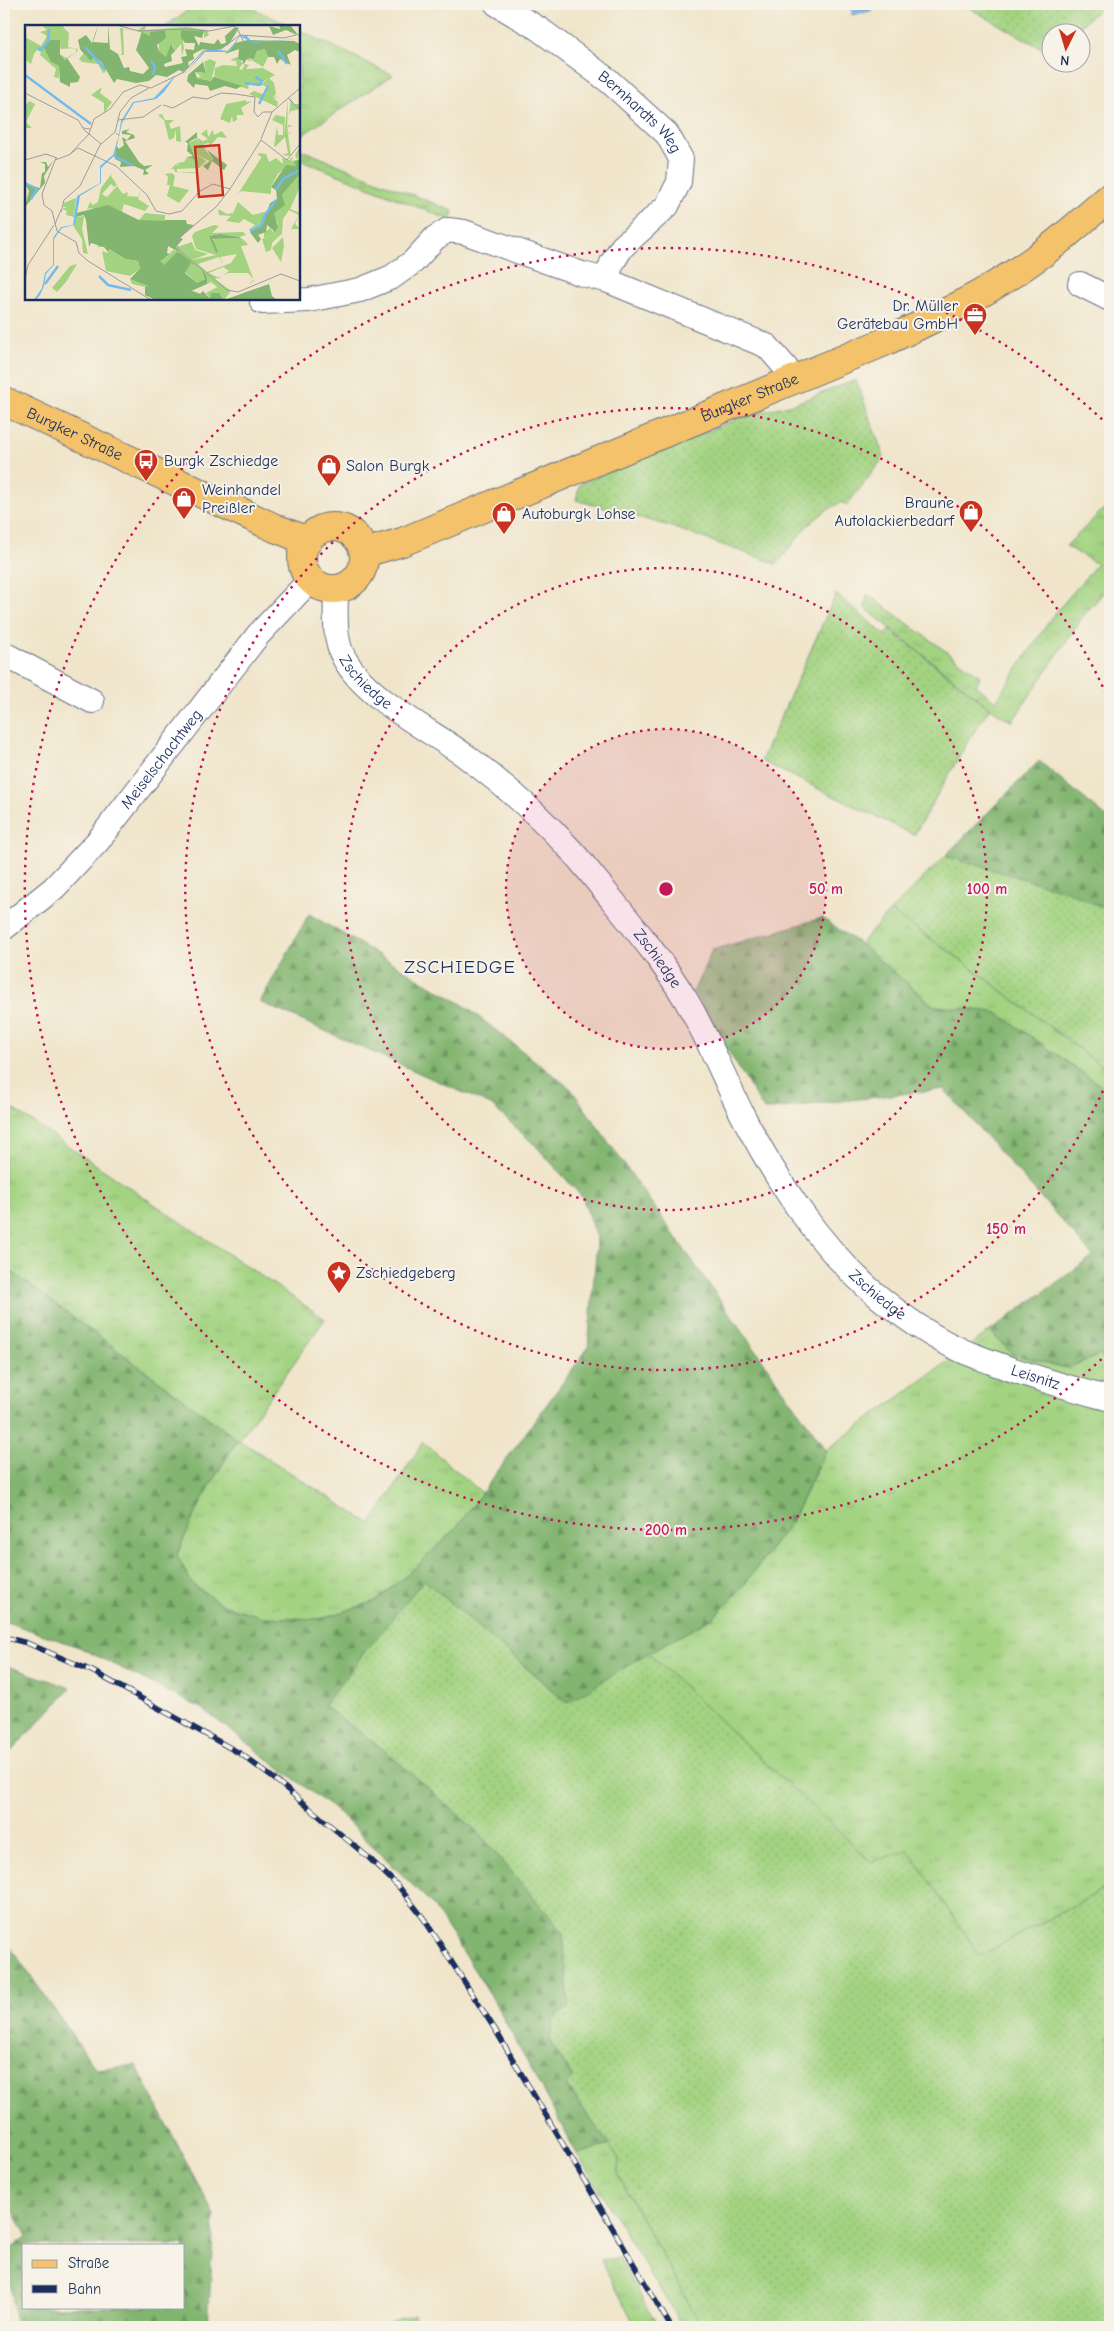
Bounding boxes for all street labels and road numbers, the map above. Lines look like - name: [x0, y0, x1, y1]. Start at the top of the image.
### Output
- street label: Bernhardts Weg: [595, 67, 685, 156]
- street label: Burgker Straße: [698, 370, 801, 426]
- street label: Burgker Straße: [24, 404, 125, 464]
- street label: Zschiedge: [335, 652, 396, 713]
- street label: Meiselschachtweg: [117, 706, 206, 813]
- street label: Zschiedge: [630, 925, 685, 991]
- street label: Zschiedge: [845, 1266, 909, 1324]
- street label: Leisnitz: [1009, 1361, 1062, 1393]

